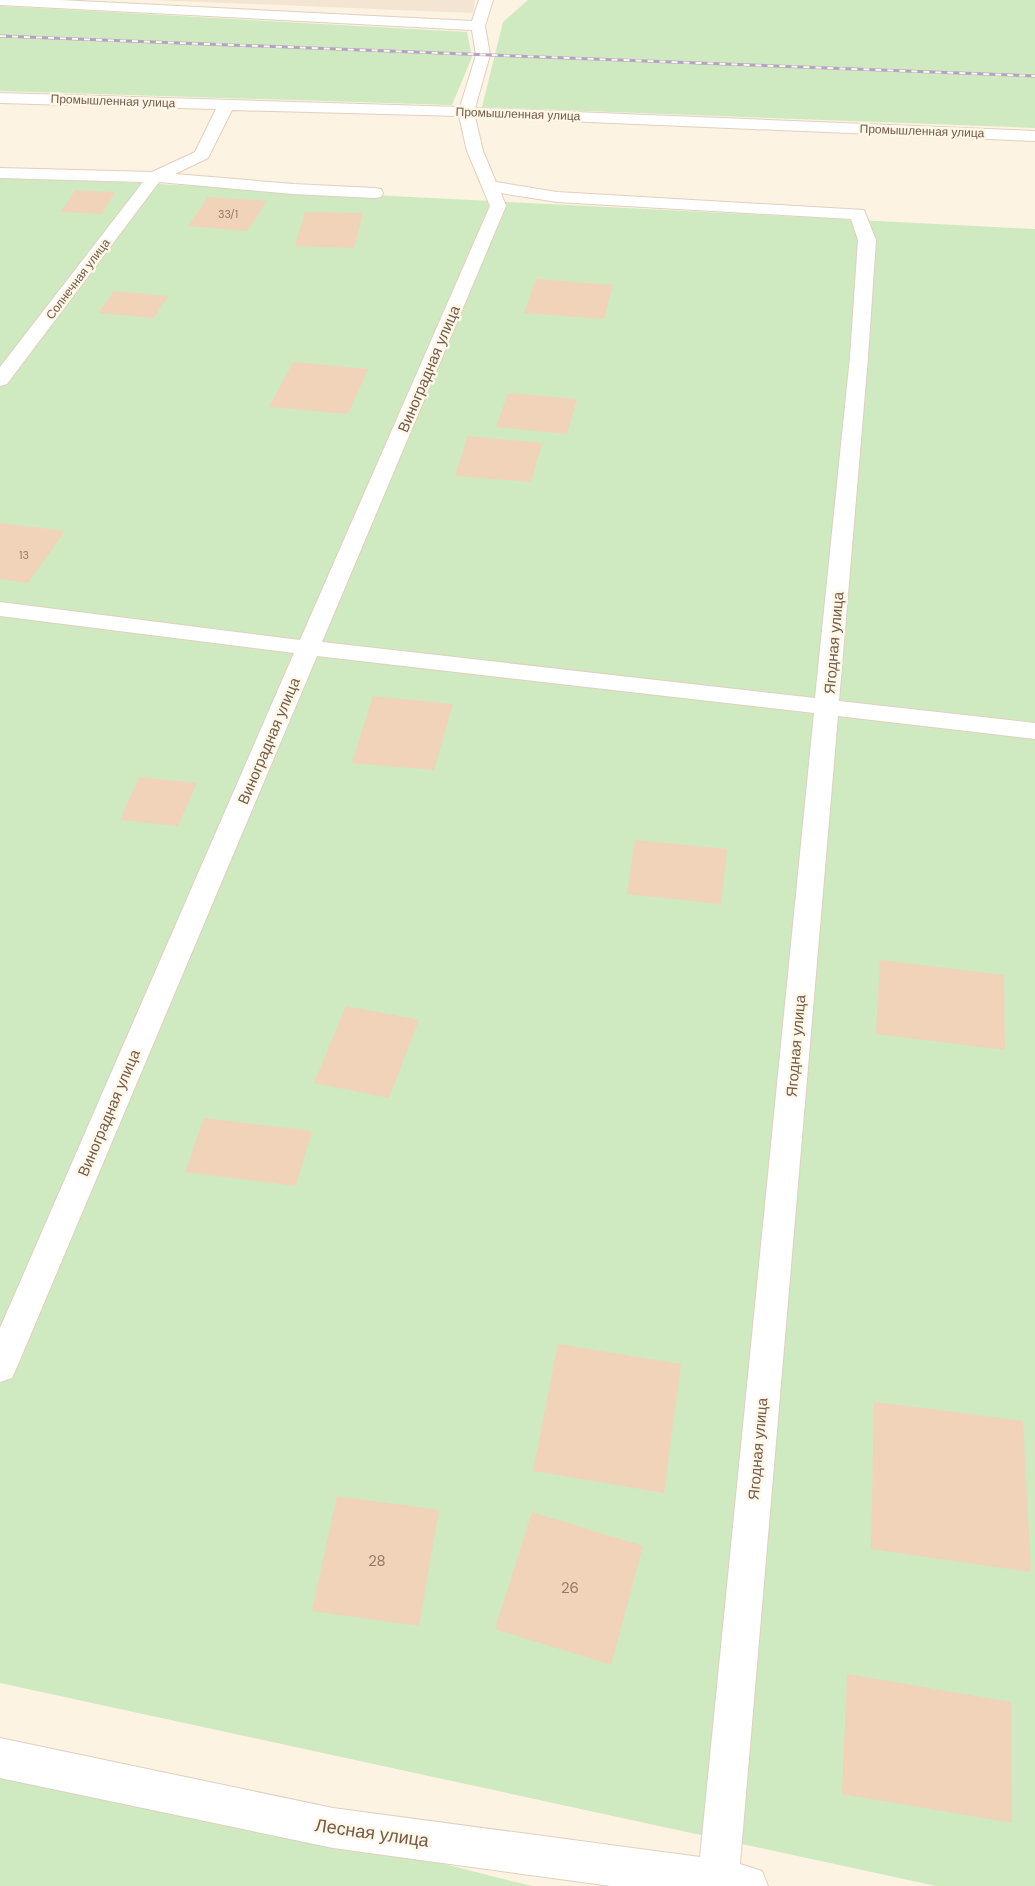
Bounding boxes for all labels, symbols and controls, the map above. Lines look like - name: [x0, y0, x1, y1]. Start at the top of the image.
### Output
- street label: Промышленная улица: [50, 91, 176, 111]
- street label: Промышленная улица: [455, 104, 581, 124]
- street label: Промышленная улица: [859, 121, 985, 141]
- house number: 33/1: [218, 207, 238, 221]
- street label: Солнечная улица: [42, 235, 114, 323]
- street label: Виноградная улица: [393, 302, 465, 435]
- house number: 13: [19, 548, 29, 562]
- street label: Ягодная улица: [820, 590, 848, 695]
- street label: Виноградная улица: [233, 674, 305, 807]
- street label: Ягодная улица: [782, 993, 810, 1098]
- street label: Виноградная улица: [73, 1046, 145, 1179]
- street label: Ягодная улица: [744, 1396, 772, 1501]
- house number: 28: [368, 1551, 386, 1571]
- house number: 26: [561, 1578, 579, 1598]
- street label: Лесная улица: [313, 1813, 431, 1853]

